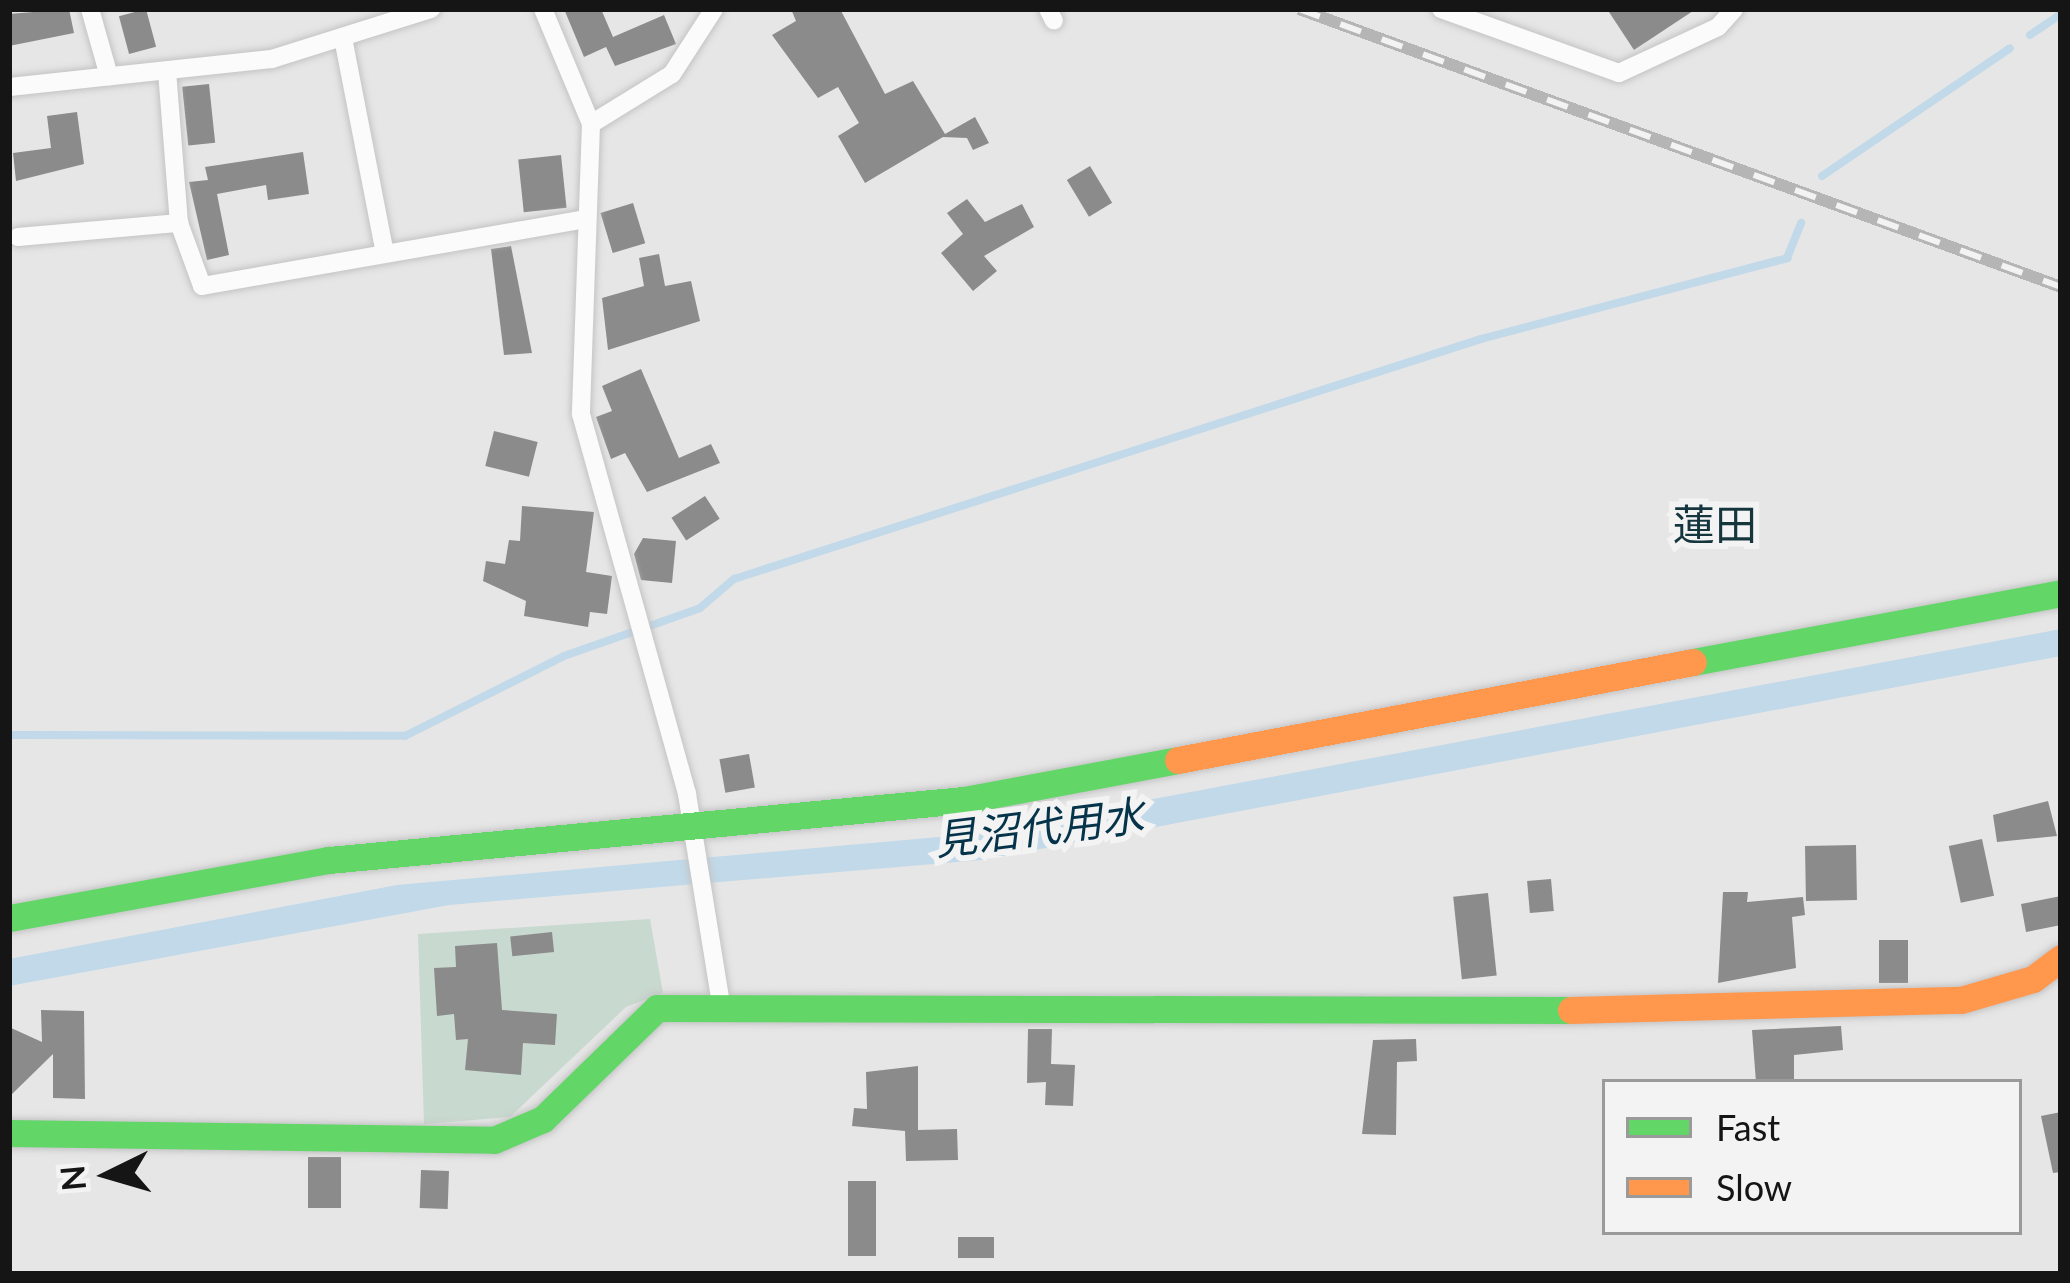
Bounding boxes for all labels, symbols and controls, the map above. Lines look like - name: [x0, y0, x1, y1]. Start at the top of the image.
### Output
- district label: 蓮田: [1673, 499, 1757, 549]
- water label: 見沼代用水: [932, 789, 1146, 865]
- legend: [1602, 1079, 2022, 1235]
- text: Fast: [1716, 1105, 1780, 1149]
- north arrow: [48, 1115, 168, 1235]
- text: N: [51, 1164, 93, 1193]
- text: Slow: [1716, 1165, 1792, 1209]

